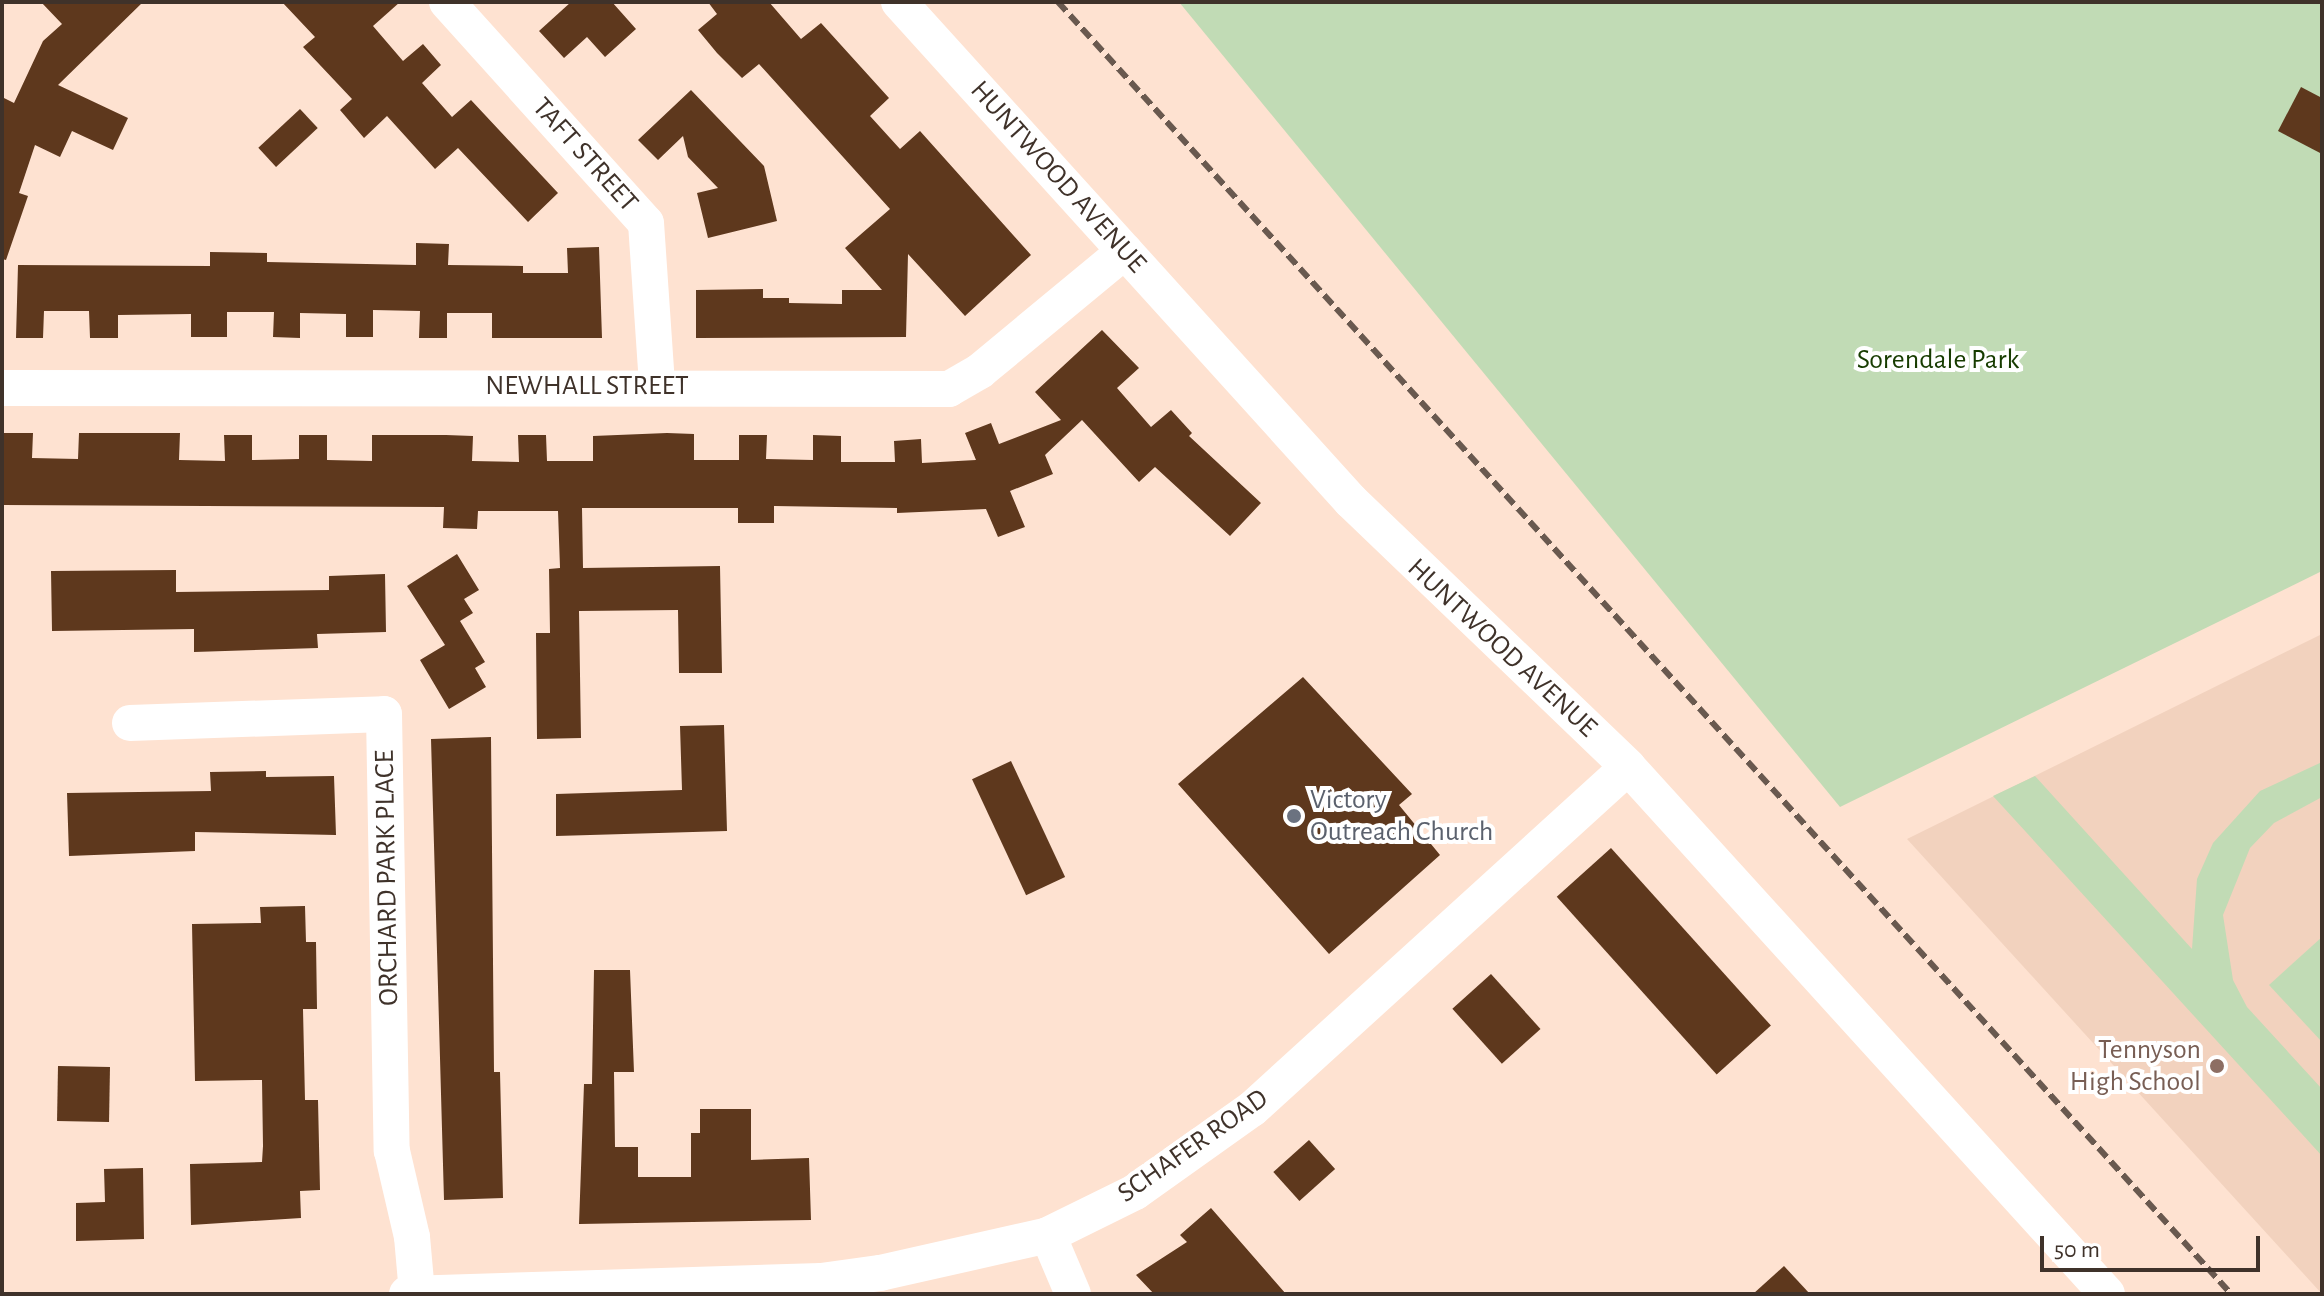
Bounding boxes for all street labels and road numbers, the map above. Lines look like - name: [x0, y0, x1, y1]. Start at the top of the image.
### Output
- street label: HUNTWOOD AVENUE: [963, 74, 1153, 280]
- street label: TAFT STREET: [525, 91, 645, 219]
- street label: NEWHALL STREET: [485, 369, 689, 403]
- street label: HUNTWOOD AVENUE: [1400, 552, 1604, 744]
- street label: ORCHARD PARK PLACE: [368, 750, 406, 1006]
- street label: SCHAFER ROAD: [1111, 1082, 1275, 1210]

